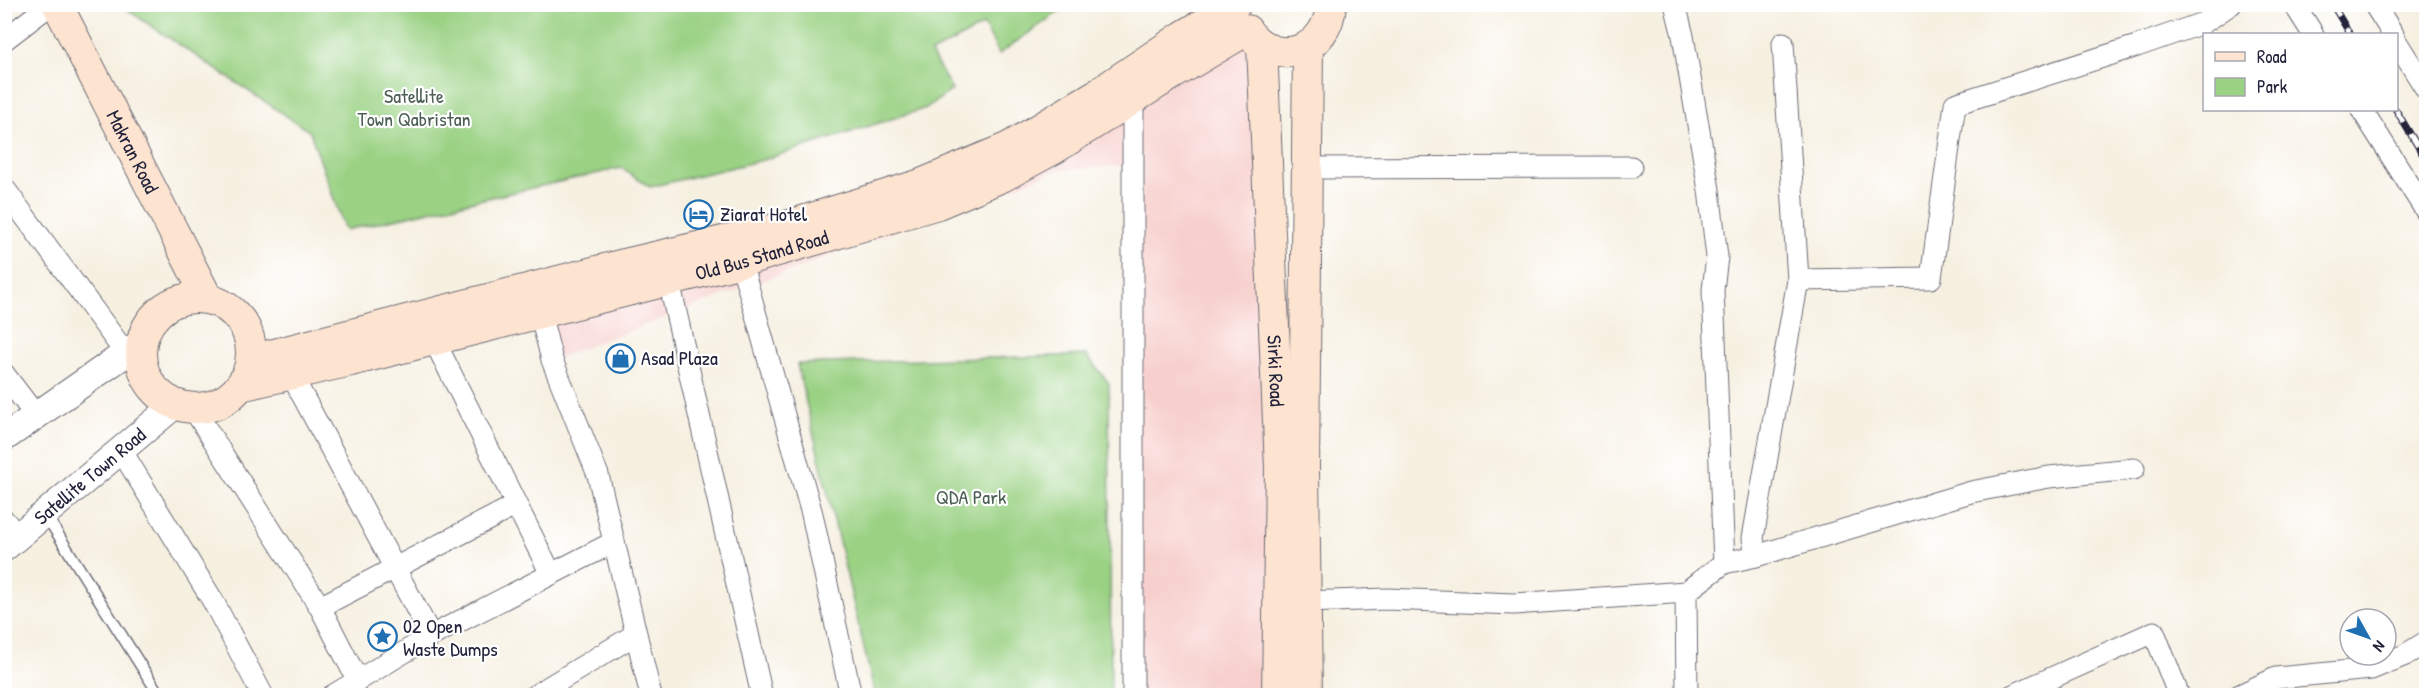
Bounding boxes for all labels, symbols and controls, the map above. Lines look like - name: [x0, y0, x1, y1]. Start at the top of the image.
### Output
- legend: [2203, 33, 2398, 111]
- text: Road: [2257, 44, 2287, 69]
- text: Park: [2257, 74, 2288, 99]
- park label: Satellite Town Qabristan: [357, 82, 471, 132]
- street label: Makran Road: [101, 105, 166, 198]
- hotel icon: Ziarat Hotel: [683, 198, 715, 230]
- place label: Ziarat Hotel: [720, 200, 808, 227]
- street label: Old Bus Stand Road: [692, 223, 832, 286]
- street label: Sirki Road: [1261, 334, 1291, 407]
- shop icon: Asad Plaza: [604, 342, 636, 374]
- place label: Asad Plaza: [641, 344, 718, 371]
- street label: Satellite Town Road: [28, 421, 151, 530]
- park label: QDA Park: [936, 483, 1006, 510]
- north arrow: [2338, 607, 2398, 667]
- place label: 02 Open Waste Dumps: [403, 612, 498, 662]
- place icon: 02 Open Waste Dumps: [366, 621, 398, 653]
- text: N: [2368, 636, 2391, 657]

